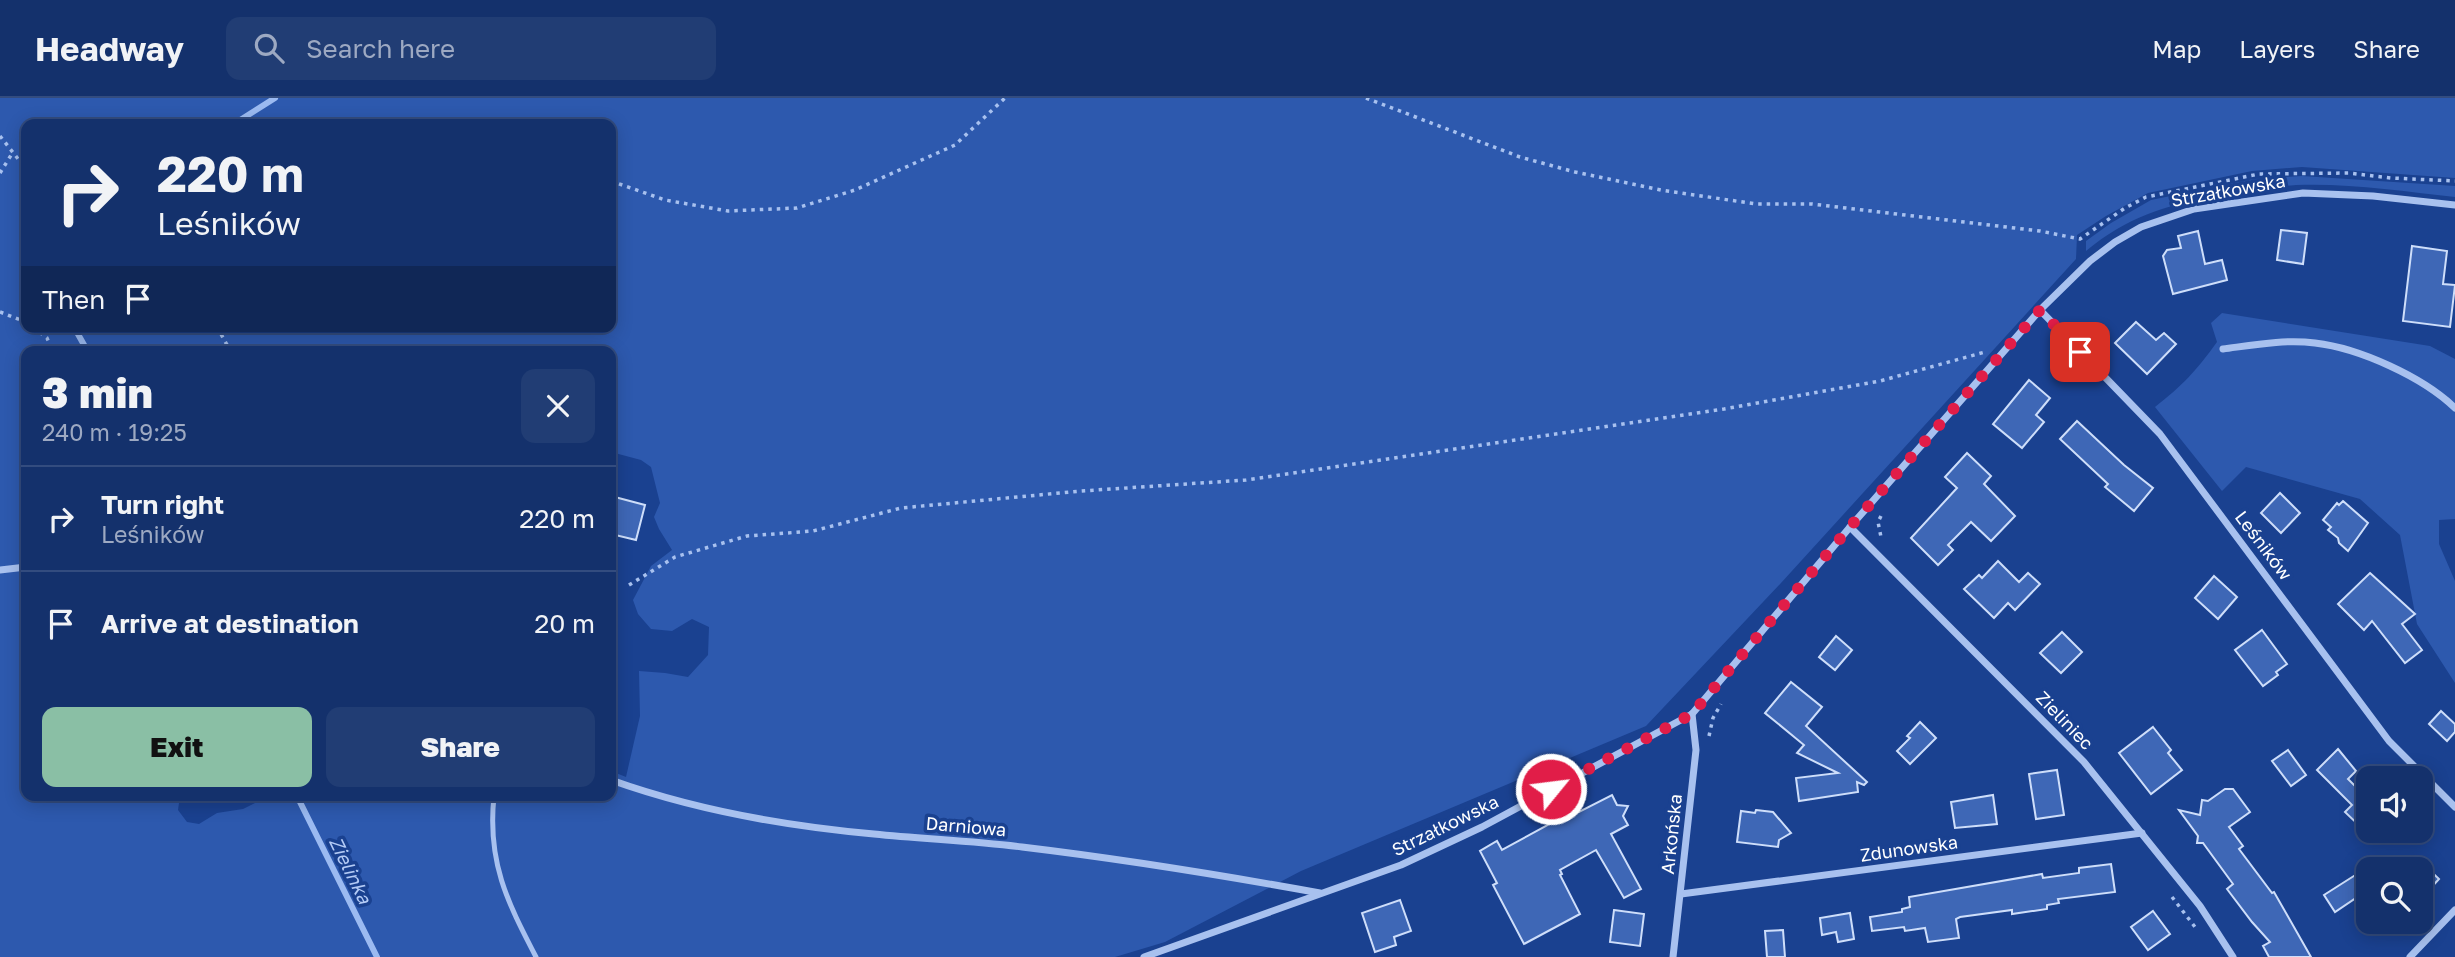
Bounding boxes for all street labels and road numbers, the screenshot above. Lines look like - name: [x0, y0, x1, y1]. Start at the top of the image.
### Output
- street label: Strzałkowska: [2169, 169, 2287, 211]
- street label: Leśników: [2231, 506, 2297, 584]
- street label: Zieliniec: [2032, 686, 2098, 754]
- street label: Strzałkowska: [1388, 790, 1502, 860]
- street label: Arkońska: [1656, 793, 1686, 875]
- street label: Darniowa: [925, 812, 1007, 840]
- street label: Zdunowska: [1859, 830, 1959, 866]

